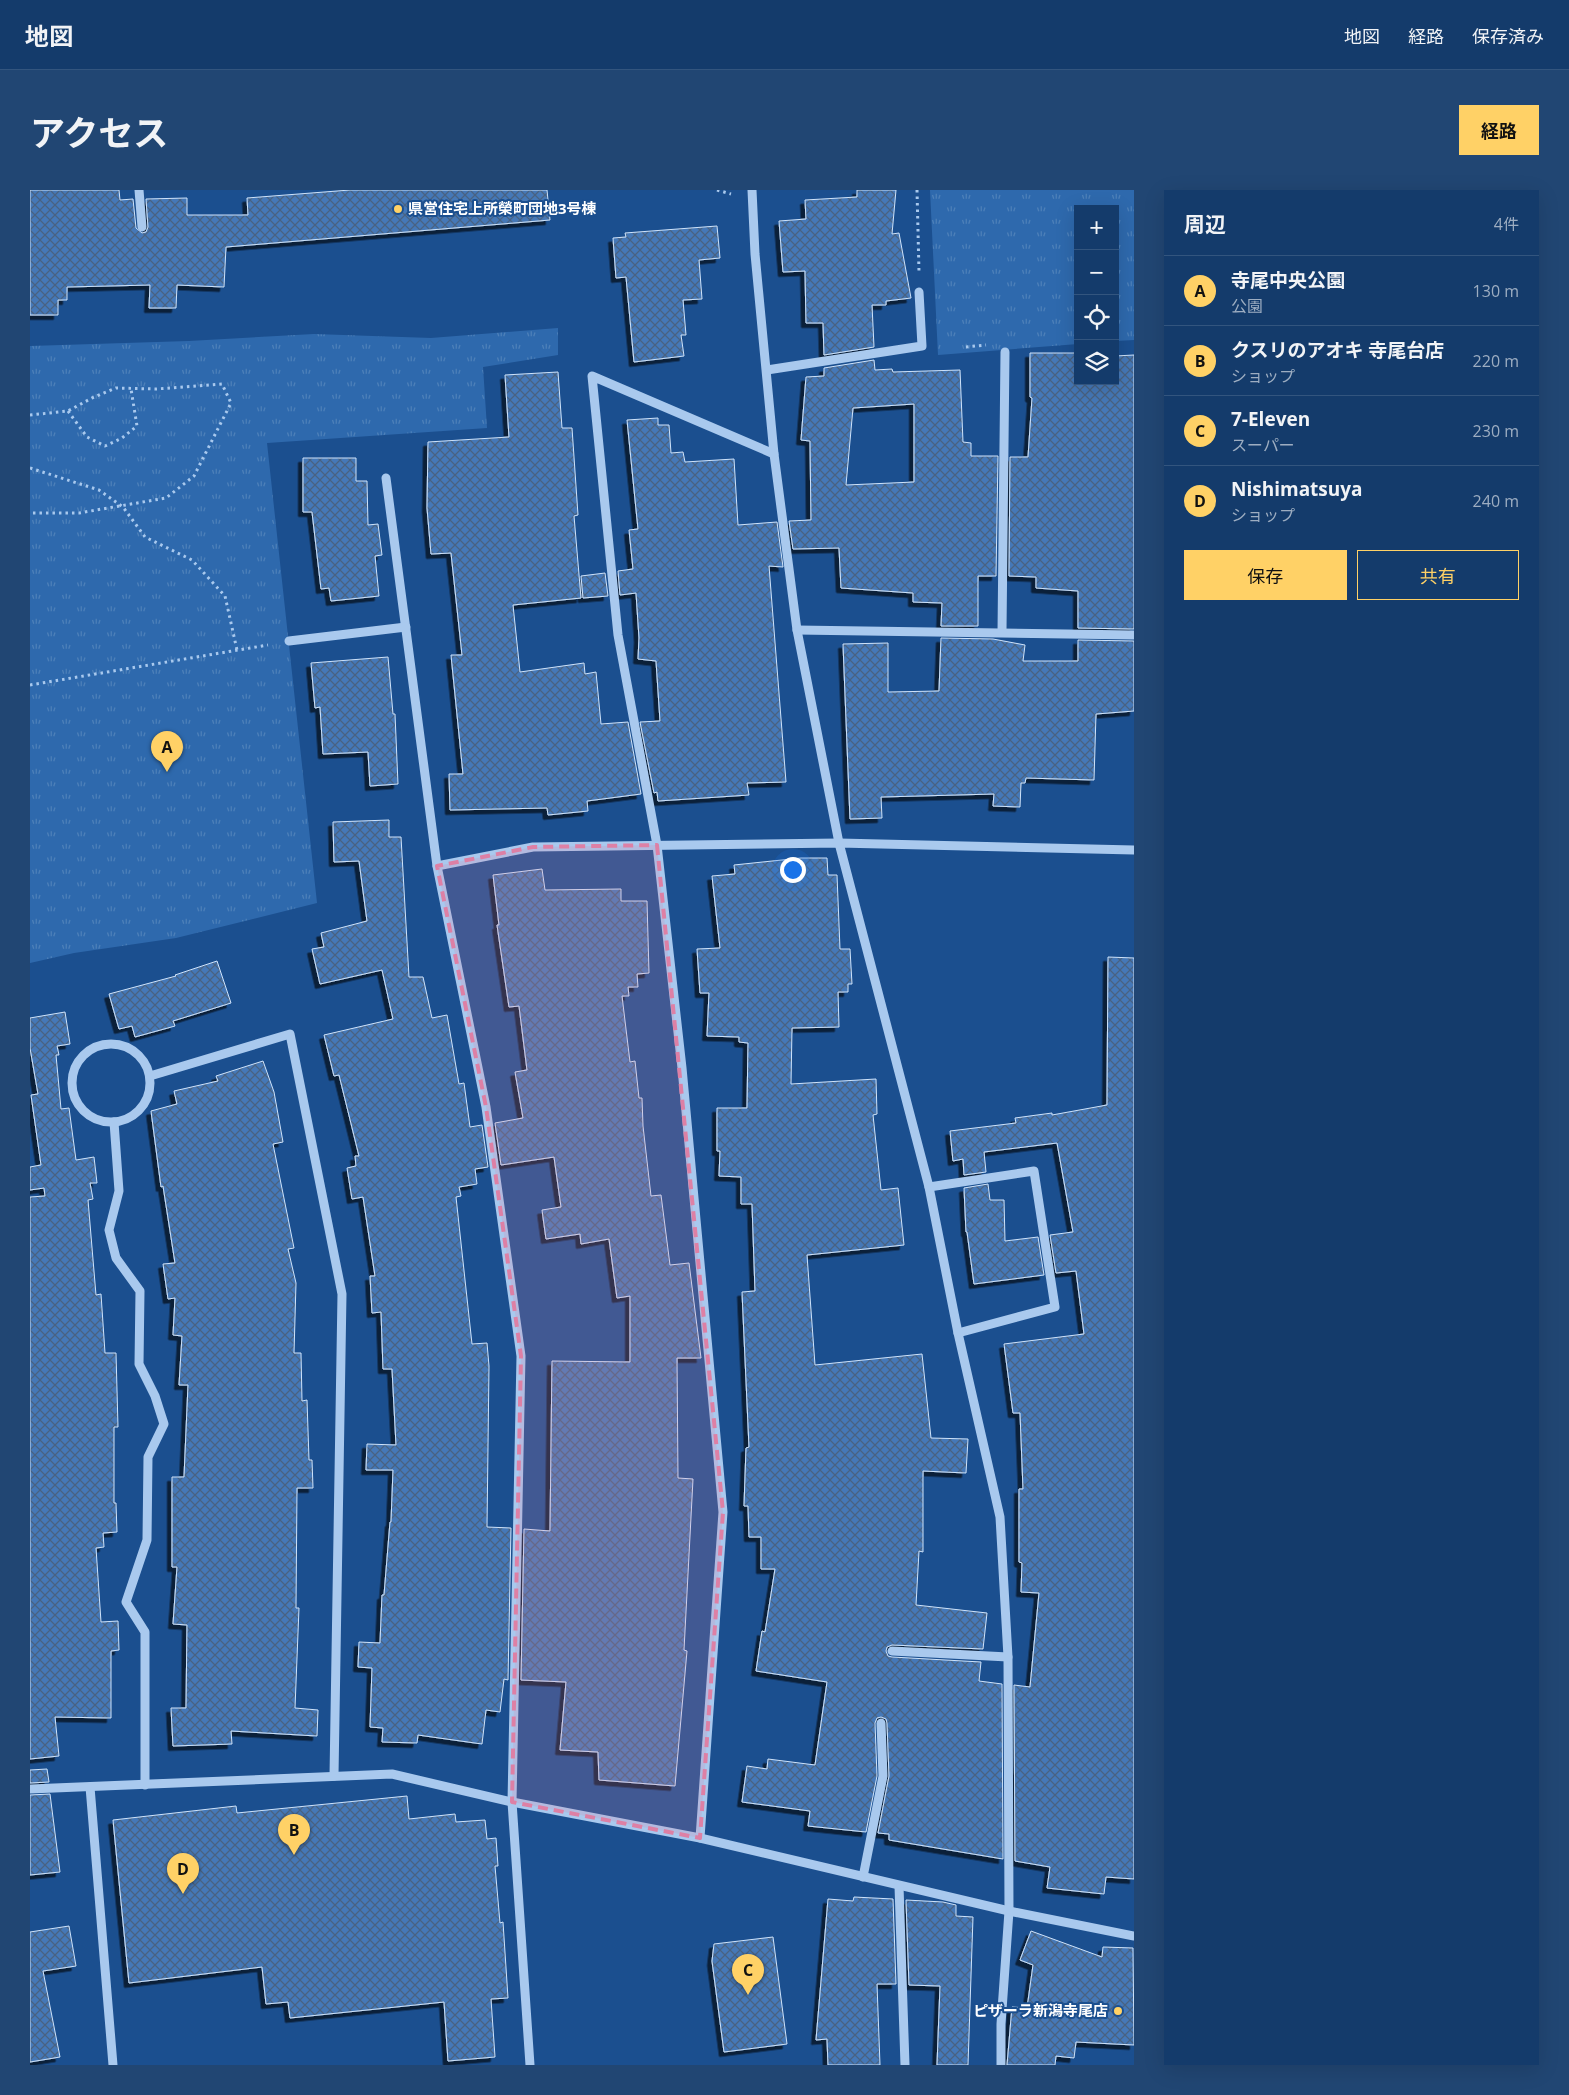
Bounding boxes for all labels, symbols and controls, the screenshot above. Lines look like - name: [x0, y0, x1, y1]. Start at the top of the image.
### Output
- text: 地図: [25, 19, 73, 52]
- text: 地図: [1344, 24, 1380, 48]
- text: 経路: [1408, 24, 1444, 48]
- text: 保存済み: [1472, 24, 1544, 48]
- button: 経路: [1459, 105, 1539, 155]
- text: アクセス: [30, 109, 168, 156]
- place label: 県営住宅上所榮町団地3号棟: [408, 198, 597, 218]
- marker: 県営住宅上所榮町団地3号棟: [392, 203, 404, 215]
- map controls: [1074, 205, 1119, 385]
- button: +: [1074, 205, 1119, 250]
- text: 周辺: [1184, 210, 1226, 238]
- text: 4件: [1494, 213, 1519, 235]
- button: −: [1074, 250, 1119, 295]
- text: 寺尾中央公園: [1231, 267, 1345, 293]
- text: A: [1194, 280, 1206, 302]
- text: 130 m: [1473, 280, 1519, 302]
- button: locate: [1074, 295, 1119, 340]
- text: 公園: [1231, 295, 1263, 317]
- text: クスリのアオキ 寺尾台店: [1231, 337, 1444, 363]
- button: layers: [1074, 340, 1119, 385]
- text: B: [1195, 350, 1205, 372]
- text: 220 m: [1473, 350, 1519, 372]
- text: ショップ: [1231, 365, 1295, 387]
- text: 7-Eleven: [1231, 406, 1310, 432]
- text: C: [1195, 420, 1205, 442]
- text: 230 m: [1473, 420, 1519, 442]
- text: スーパー: [1231, 434, 1295, 456]
- text: Nishimatsuya: [1231, 476, 1363, 502]
- text: D: [1194, 490, 1206, 512]
- text: 240 m: [1473, 490, 1519, 512]
- text: ショップ: [1231, 504, 1295, 526]
- button: 保存: [1184, 550, 1347, 600]
- button: 共有: [1357, 550, 1519, 600]
- pin: A: [151, 731, 183, 772]
- your location: [780, 857, 806, 883]
- pin: B: [278, 1814, 310, 1855]
- pin: D: [167, 1853, 199, 1894]
- pin: C: [732, 1954, 764, 1995]
- place label: ピザーラ新潟寺尾店: [973, 2000, 1108, 2020]
- marker: ピザーラ新潟寺尾店: [1112, 2005, 1124, 2017]

